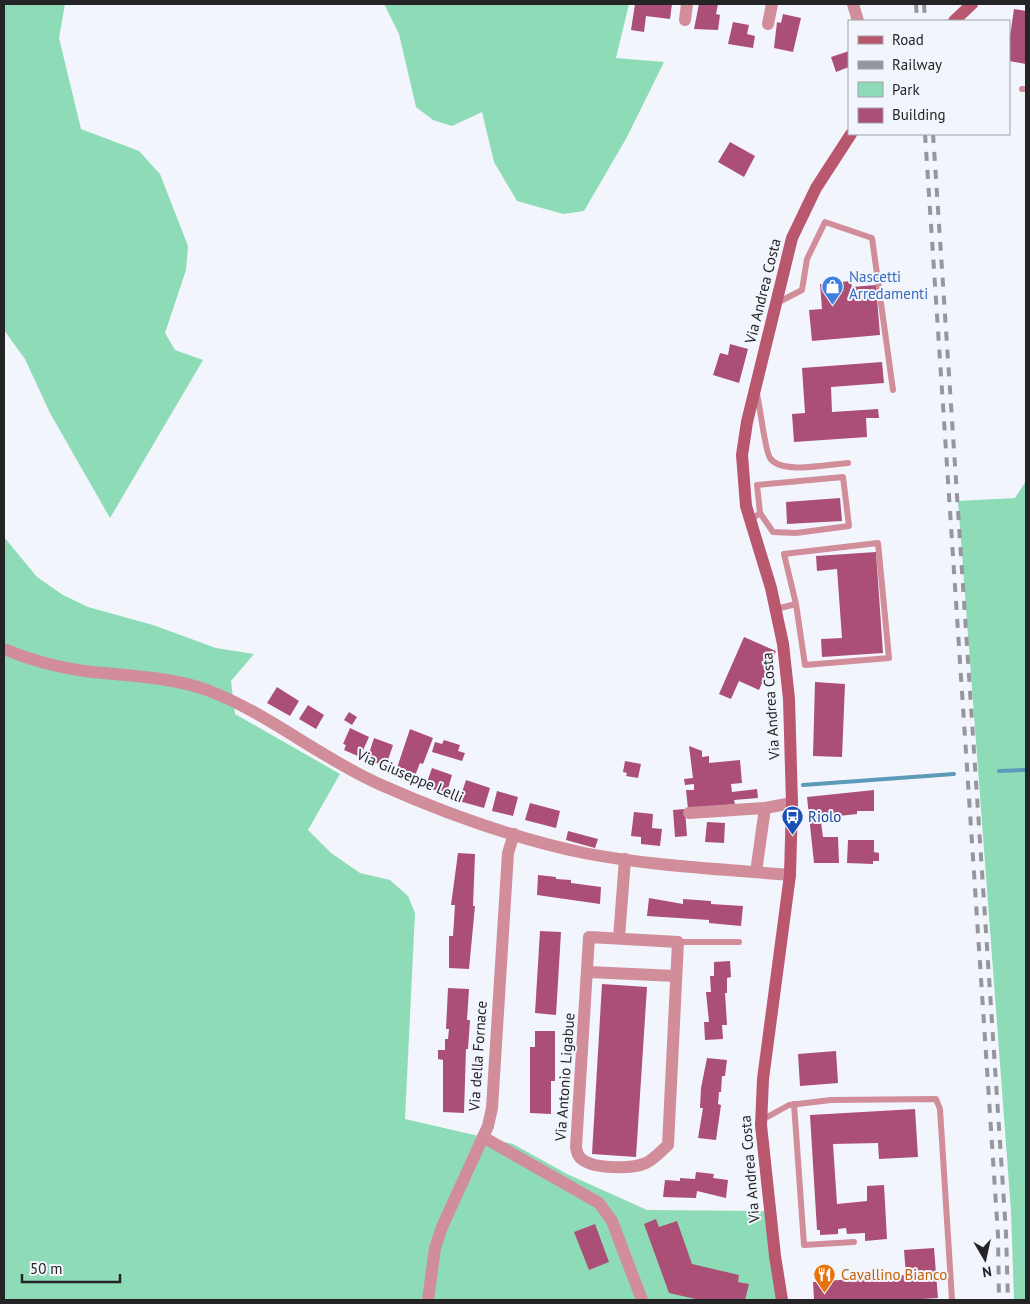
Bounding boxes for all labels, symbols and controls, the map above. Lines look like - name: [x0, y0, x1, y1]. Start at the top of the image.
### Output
- legend: [848, 20, 1010, 135]
- text: Road: [892, 30, 924, 49]
- text: Railway: [892, 55, 942, 74]
- text: Park: [892, 80, 920, 99]
- text: Building: [892, 105, 946, 124]
- street label: Via Andrea Costa: [740, 236, 785, 346]
- place label: Nascetti Arredamenti: [849, 267, 928, 303]
- shop icon: Nascetti Arredamenti: [821, 274, 845, 305]
- street label: Via Andrea Costa: [757, 652, 784, 761]
- street label: Via Giuseppe Lelli: [353, 744, 467, 807]
- bus stop icon: Riolo: [780, 805, 804, 836]
- place label: Riolo: [808, 807, 841, 826]
- street label: Via della Fornace: [464, 1000, 491, 1113]
- street label: Via Antonio Ligabue: [550, 1012, 578, 1143]
- street label: Via Andrea Costa: [735, 1115, 764, 1224]
- north arrow: [960, 1234, 1010, 1284]
- scale bar: [22, 1252, 120, 1284]
- text: 50 m: [30, 1259, 63, 1278]
- text: N: [981, 1262, 993, 1281]
- restaurant icon: Cavallino Bianco: [813, 1263, 837, 1294]
- place label: Cavallino Bianco: [841, 1265, 947, 1284]

